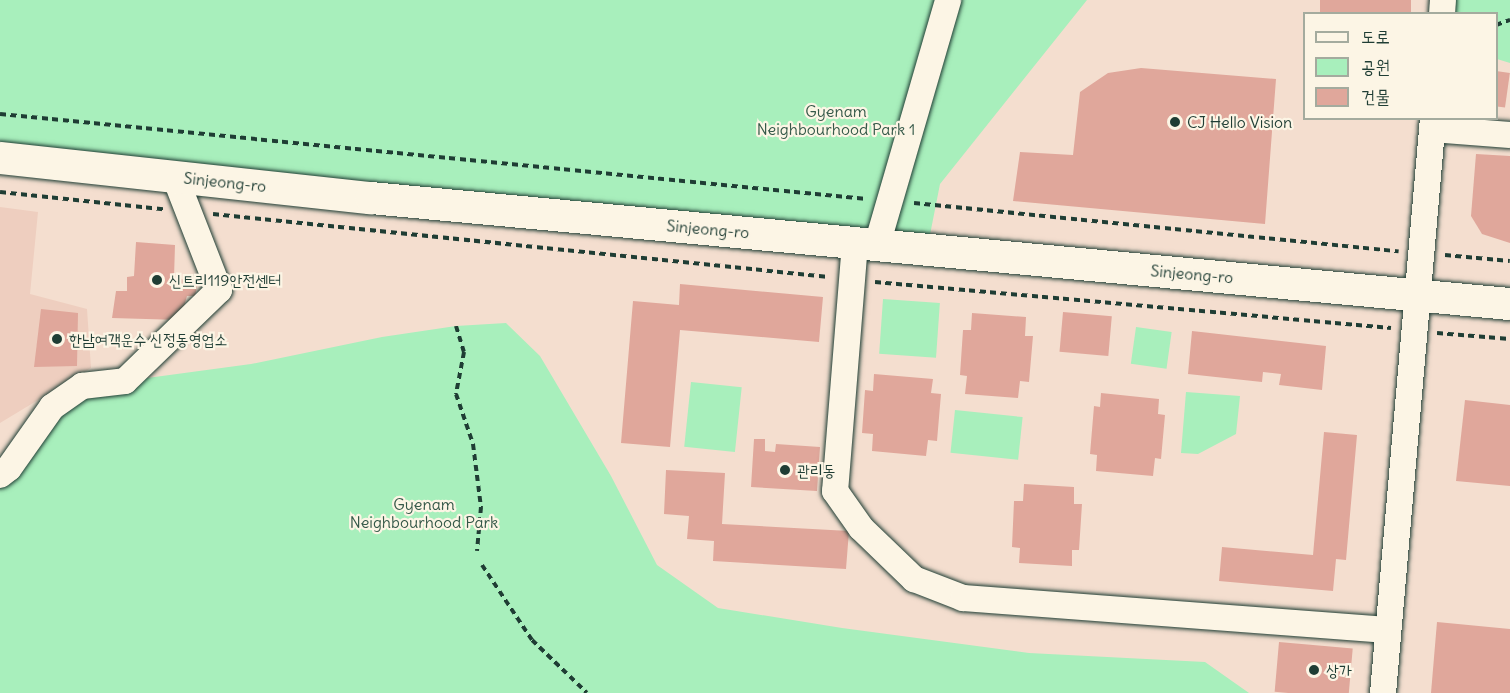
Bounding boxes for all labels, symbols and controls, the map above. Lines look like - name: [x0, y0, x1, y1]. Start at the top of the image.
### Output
- legend: [1303, 12, 1498, 120]
- text: 도로: [1361, 25, 1390, 48]
- text: 공원: [1361, 55, 1390, 78]
- text: 건물: [1361, 85, 1390, 108]
- park label: Gyenam Neighbourhood Park 1: [757, 101, 915, 139]
- place label: CJ Hello Vision: [1187, 112, 1292, 132]
- marker: CJ Hello Vision: [1168, 115, 1182, 129]
- street label: Sinjeong-ro: [183, 168, 267, 196]
- street label: Sinjeong-ro: [666, 216, 750, 242]
- street label: Sinjeong-ro: [1150, 261, 1234, 287]
- place label: 신트리119안전센터: [169, 270, 281, 290]
- marker: 신트리119안전센터: [150, 273, 164, 287]
- place label: 한남여객운수 신정동영업소: [69, 329, 227, 349]
- marker: 한남여객운수 신정동영업소: [50, 332, 64, 346]
- place label: 관리동: [797, 460, 836, 480]
- marker: 관리동: [778, 463, 792, 477]
- park label: Gyenam Neighbourhood Park: [350, 494, 498, 532]
- place label: 상가: [1326, 660, 1352, 680]
- marker: 상가: [1307, 663, 1321, 677]

